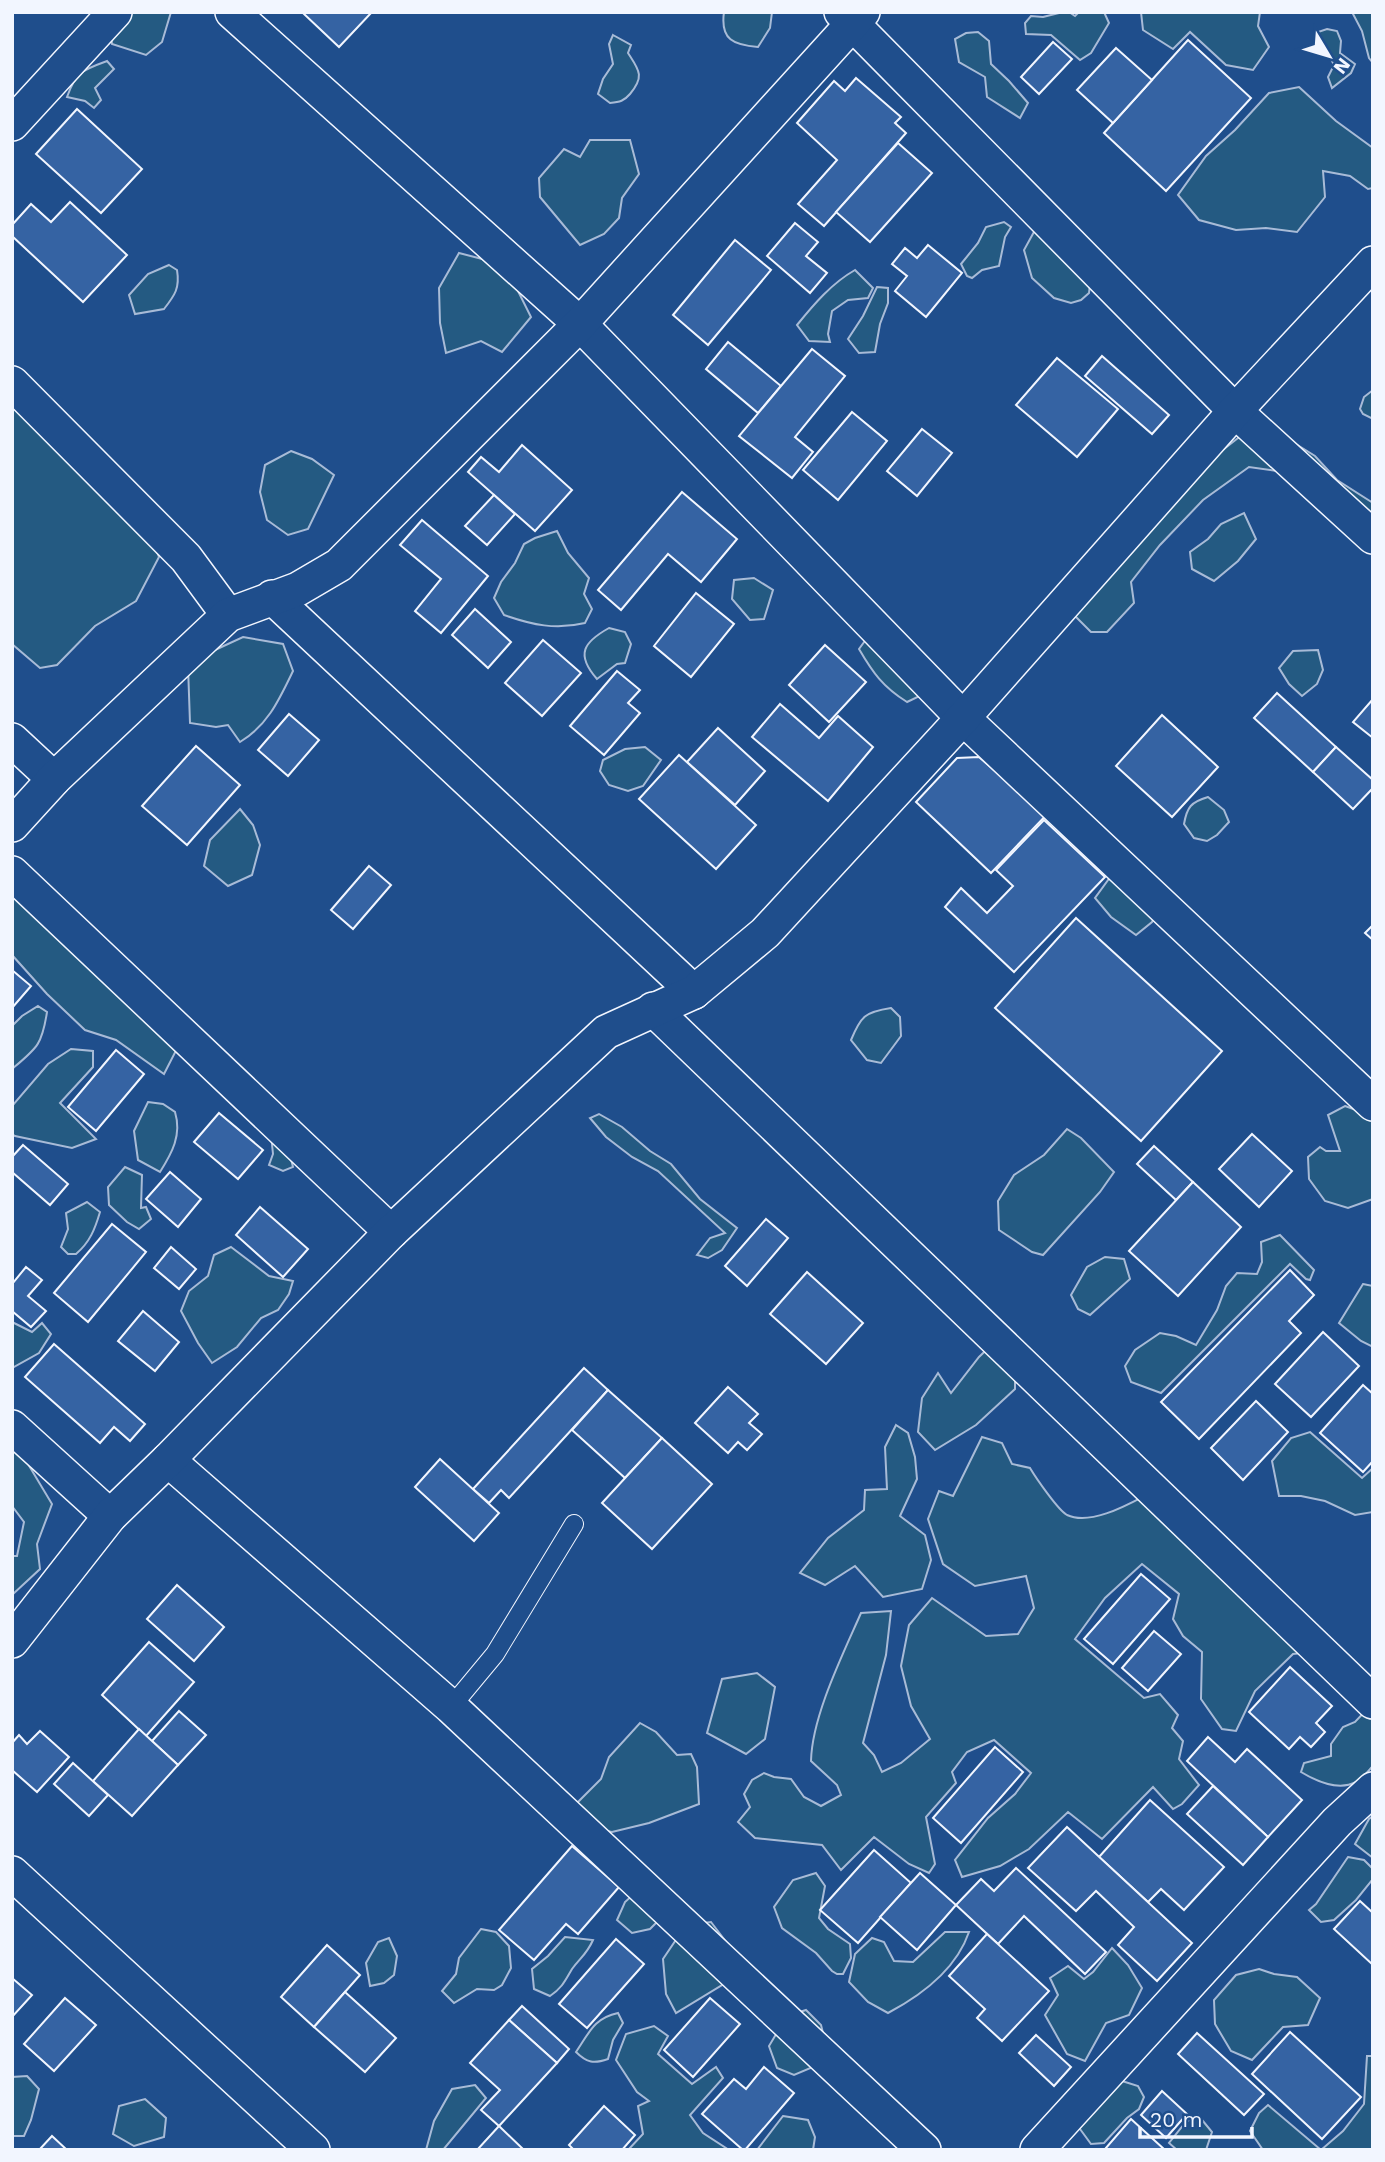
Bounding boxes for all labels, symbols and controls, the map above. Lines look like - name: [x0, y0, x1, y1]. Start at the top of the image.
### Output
- north arrow: [1294, 21, 1364, 91]
- text: N: [1329, 54, 1355, 79]
- scale bar: [1140, 2096, 1252, 2140]
- text: 20 m: [1150, 2107, 1202, 2132]

